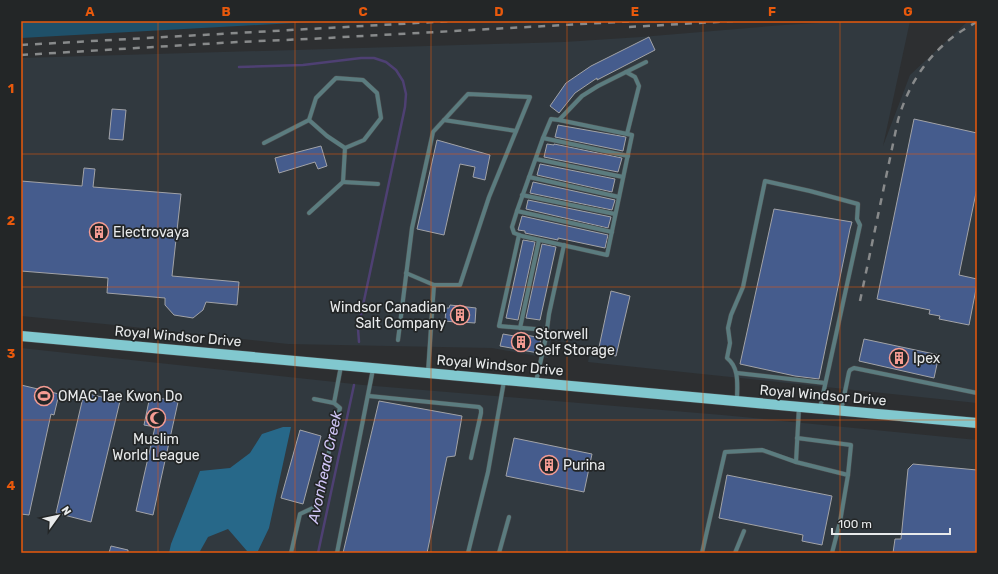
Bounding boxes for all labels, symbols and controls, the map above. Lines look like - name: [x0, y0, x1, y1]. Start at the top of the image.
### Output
- text: A: [85, 4, 95, 19]
- text: B: [221, 4, 231, 19]
- text: C: [358, 4, 368, 19]
- text: D: [494, 4, 504, 19]
- text: E: [631, 4, 639, 19]
- text: F: [768, 4, 776, 19]
- text: G: [903, 4, 913, 19]
- text: 1: [8, 81, 14, 96]
- text: 2: [7, 213, 15, 228]
- building icon: Electrovaya: [88, 221, 110, 243]
- place label: Electrovaya: [113, 224, 189, 241]
- place label: Windsor Canadian Salt Company: [330, 299, 446, 332]
- building icon: Windsor Canadian Salt Company: [449, 304, 471, 326]
- street label: Royal Windsor Drive: [114, 322, 242, 351]
- place label: Storwell Self Storage: [535, 326, 615, 359]
- building icon: Storwell Self Storage: [510, 331, 532, 353]
- text: 3: [7, 346, 16, 361]
- building icon: Ipex: [888, 347, 910, 369]
- place label: Ipex: [913, 350, 941, 367]
- street label: Royal Windsor Drive: [436, 351, 564, 380]
- street label: Royal Windsor Drive: [759, 381, 887, 410]
- sports icon: OMAC Tae Kwon Do: [33, 385, 55, 407]
- place label: OMAC Tae Kwon Do: [58, 388, 183, 405]
- mosque icon: Muslim World League: [145, 407, 167, 429]
- water label: Avonhead Creek: [304, 409, 346, 526]
- place label: Muslim World League: [112, 431, 200, 464]
- building icon: Purina: [538, 454, 560, 476]
- place label: Purina: [563, 457, 605, 474]
- text: 4: [7, 478, 16, 493]
- north arrow: [38, 496, 78, 536]
- text: N: [58, 504, 74, 518]
- scale bar: [832, 510, 950, 536]
- text: 100 m: [838, 517, 872, 531]

